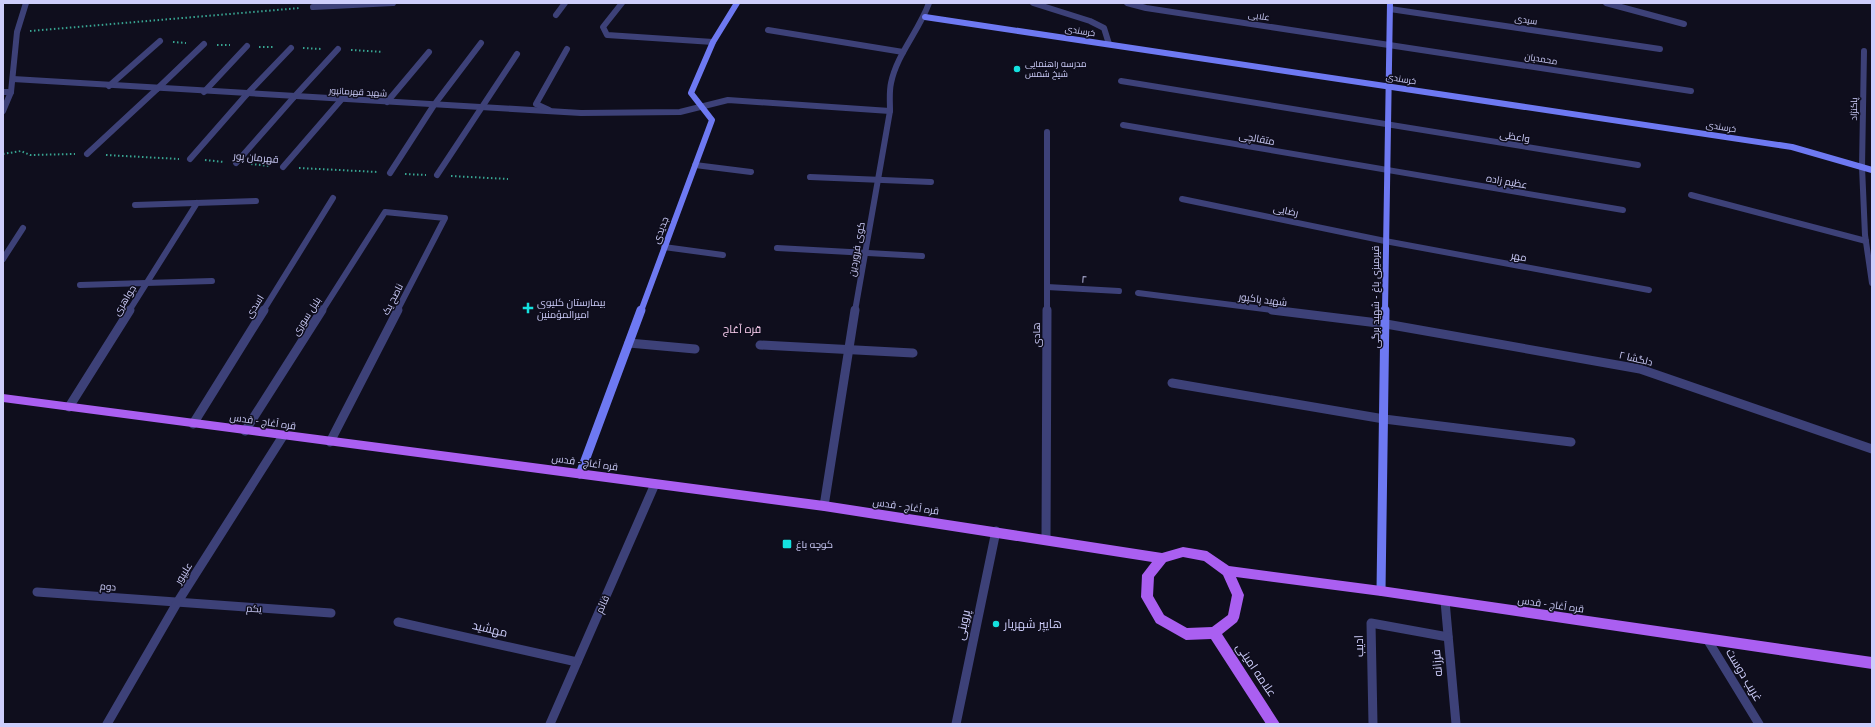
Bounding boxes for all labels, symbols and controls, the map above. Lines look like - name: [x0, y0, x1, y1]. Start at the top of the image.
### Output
- street label: علایی: [1247, 8, 1271, 23]
- street label: سیدی: [1514, 11, 1538, 28]
- street label: خرسندی: [1064, 22, 1096, 39]
- street label: محمدیان: [1524, 49, 1559, 68]
- place label: مدرسه راهنمایی شیخ شمس: [1025, 57, 1087, 80]
- marker: مدرسه راهنمایی شیخ شمس: [1012, 64, 1022, 74]
- street label: خرسندی: [1385, 70, 1417, 87]
- street label: شهید قهرمانپور: [328, 83, 387, 100]
- street label: پاکنژاد: [1847, 97, 1860, 121]
- street label: خرسندی: [1705, 118, 1737, 135]
- street label: واعظی: [1499, 127, 1531, 145]
- street label: متقالچی: [1238, 128, 1276, 148]
- street label: قهرمان پور: [232, 148, 279, 166]
- street label: عظیم زاده: [1485, 171, 1529, 192]
- street label: رضایی: [1272, 201, 1300, 219]
- street label: جدیدی: [648, 214, 672, 246]
- street label: کوی فروردین: [844, 221, 868, 277]
- street label: قیرمیزی باغ - شهید برگی: [1368, 246, 1382, 348]
- street label: مهر: [1509, 248, 1528, 264]
- street label: ۲: [1081, 272, 1087, 286]
- street label: ناصح یک: [378, 281, 406, 317]
- street label: جواهری: [109, 282, 139, 318]
- street label: شهید پاکپور: [1237, 289, 1288, 309]
- street label: اسدی: [241, 292, 267, 320]
- street label: بلبل سوری: [288, 294, 324, 338]
- place label: بیمارستان کلیوی امیرالمؤمنین: [537, 295, 605, 321]
- marker: بیمارستان کلیوی امیرالمؤمنین: [522, 302, 534, 314]
- district label: قره آغاج: [723, 321, 761, 337]
- street label: هادی: [1029, 323, 1043, 347]
- street label: دلگشا ۲: [1618, 347, 1654, 369]
- street label: قره آغاج - قدس: [229, 409, 297, 433]
- street label: قره آغاج - قدس: [551, 450, 619, 474]
- street label: قره آغاج - قدس: [872, 494, 940, 518]
- place label: کوچه باغ: [796, 537, 833, 551]
- marker: کوچه باغ: [781, 538, 793, 550]
- street label: علیپور: [170, 559, 195, 587]
- street label: دوم: [99, 578, 117, 595]
- street label: قره آغاج - قدس: [1517, 592, 1585, 616]
- street label: قائم: [592, 593, 613, 616]
- street label: یکم: [246, 601, 263, 616]
- street label: پروینی: [951, 607, 975, 642]
- place label: هایپر شهریار: [1003, 615, 1062, 633]
- street label: مهشید: [471, 616, 510, 641]
- marker: هایپر شهریار: [991, 619, 1001, 629]
- street label: ادیب: [1350, 635, 1367, 657]
- street label: علامه امینی: [1232, 639, 1281, 700]
- street label: غریب دوست: [1722, 645, 1767, 704]
- street label: فرزانه: [1427, 649, 1446, 677]

